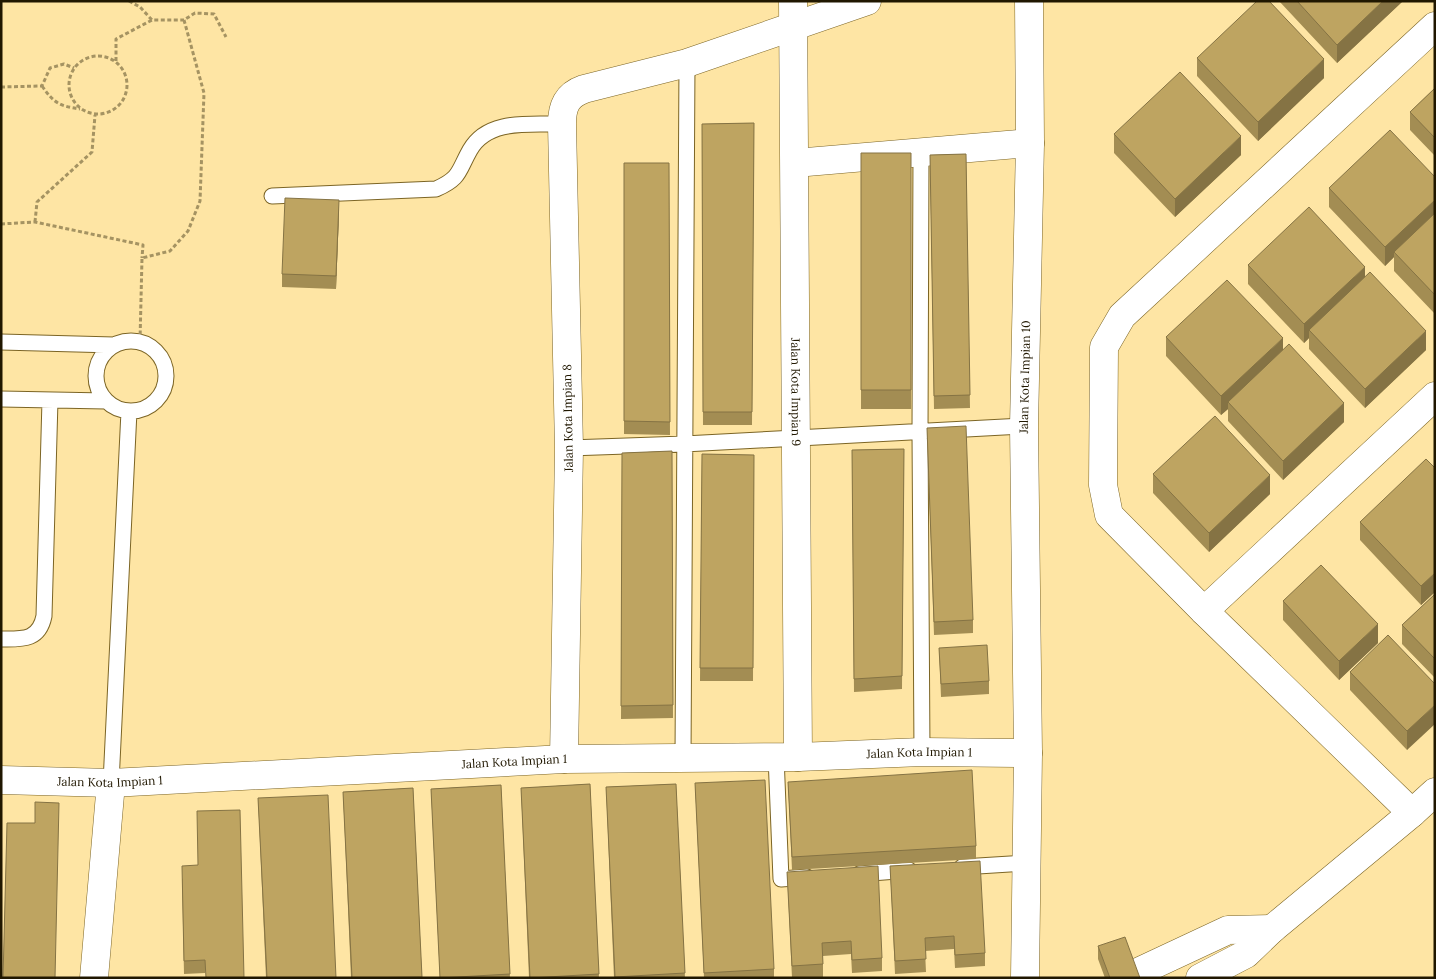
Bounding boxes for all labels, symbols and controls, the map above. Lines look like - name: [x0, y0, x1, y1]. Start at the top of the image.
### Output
- street label: Jalan Kota Impian 10: [1016, 320, 1033, 435]
- street label: Jalan Kota Impian 9: [788, 337, 804, 446]
- street label: Jalan Kota Impian 8: [559, 364, 576, 473]
- street label: Jalan Kota Impian 1: [865, 744, 972, 761]
- street label: Jalan Kota Impian 1: [460, 751, 567, 771]
- street label: Jalan Kota Impian 1: [56, 772, 163, 790]

